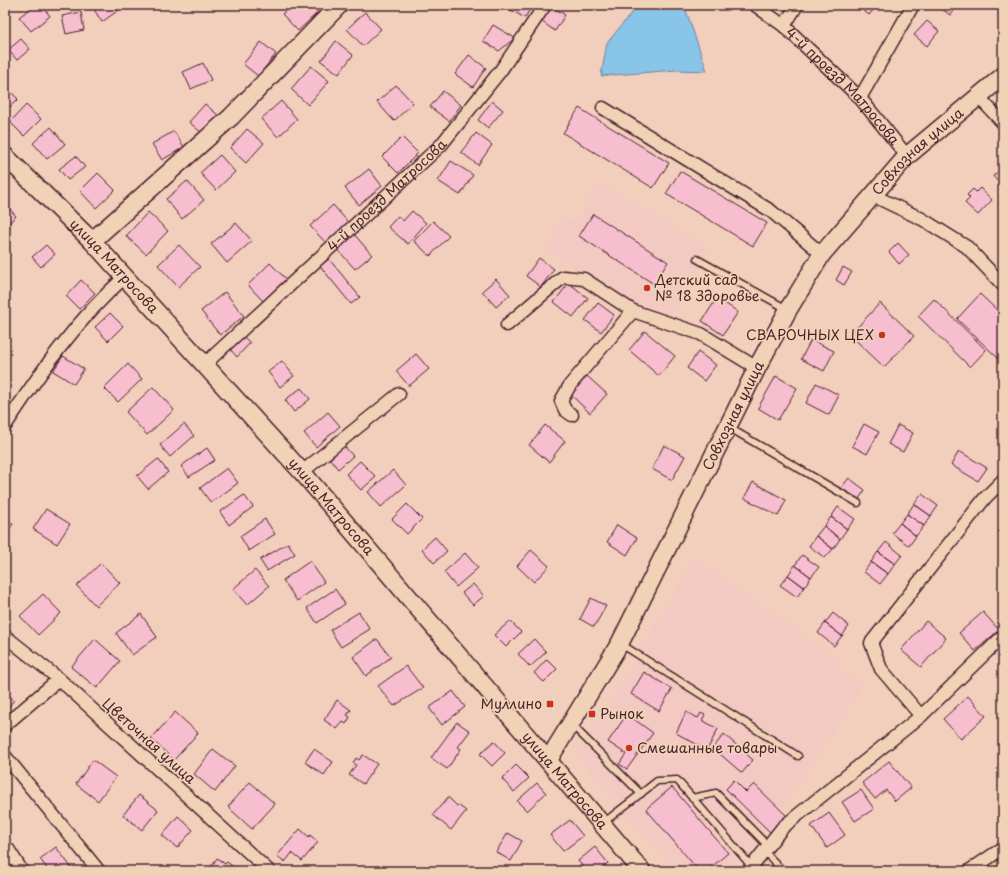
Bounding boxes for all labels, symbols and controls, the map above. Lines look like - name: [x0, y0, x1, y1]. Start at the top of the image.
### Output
- street label: 4-й проезд Матросова: [781, 22, 905, 150]
- street label: Совхозная улица: [867, 102, 968, 200]
- street label: 4-й проезд Матросова: [322, 134, 452, 256]
- street label: улица Матросова: [65, 214, 164, 318]
- place label: Детский сад № 18 Здоровье: [654, 269, 760, 306]
- marker: Детский сад № 18 Здоровье: [642, 283, 652, 293]
- place label: СВАРОЧНЫХ ЦЕХ: [746, 324, 874, 345]
- marker: СВАРОЧНЫХ ЦЕХ: [877, 330, 887, 340]
- street label: Совхозная улица: [697, 357, 769, 474]
- street label: улица Матросова: [284, 453, 380, 560]
- street label: Цветочная улица: [98, 693, 201, 789]
- place label: Муллино: [481, 693, 542, 714]
- marker: Муллино: [545, 699, 555, 709]
- place label: Рынок: [600, 703, 644, 724]
- marker: Рынок: [587, 709, 597, 719]
- street label: улица Матросова: [517, 727, 613, 834]
- place label: Смешанные товары: [637, 737, 777, 758]
- marker: Смешанные товары: [624, 743, 634, 753]

